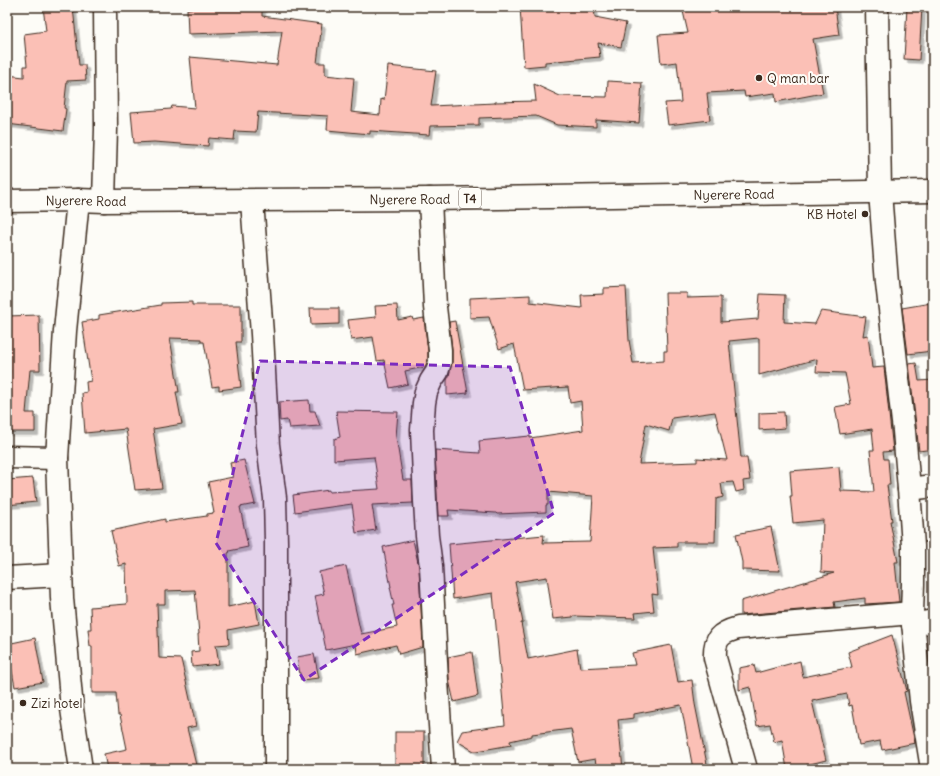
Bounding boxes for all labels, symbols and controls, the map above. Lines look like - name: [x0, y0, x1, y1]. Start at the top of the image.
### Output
- place label: Q man bar: [767, 70, 830, 87]
- marker: Q man bar: [754, 73, 764, 83]
- street label: Nyerere Road: [693, 185, 775, 203]
- road number: T4: [459, 188, 481, 208]
- street label: Nyerere Road: [370, 190, 451, 208]
- street label: Nyerere Road: [45, 191, 127, 209]
- place label: KB Hotel: [807, 206, 857, 223]
- marker: KB Hotel: [860, 209, 870, 219]
- place label: Zizi hotel: [31, 695, 82, 712]
- marker: Zizi hotel: [18, 698, 28, 708]

